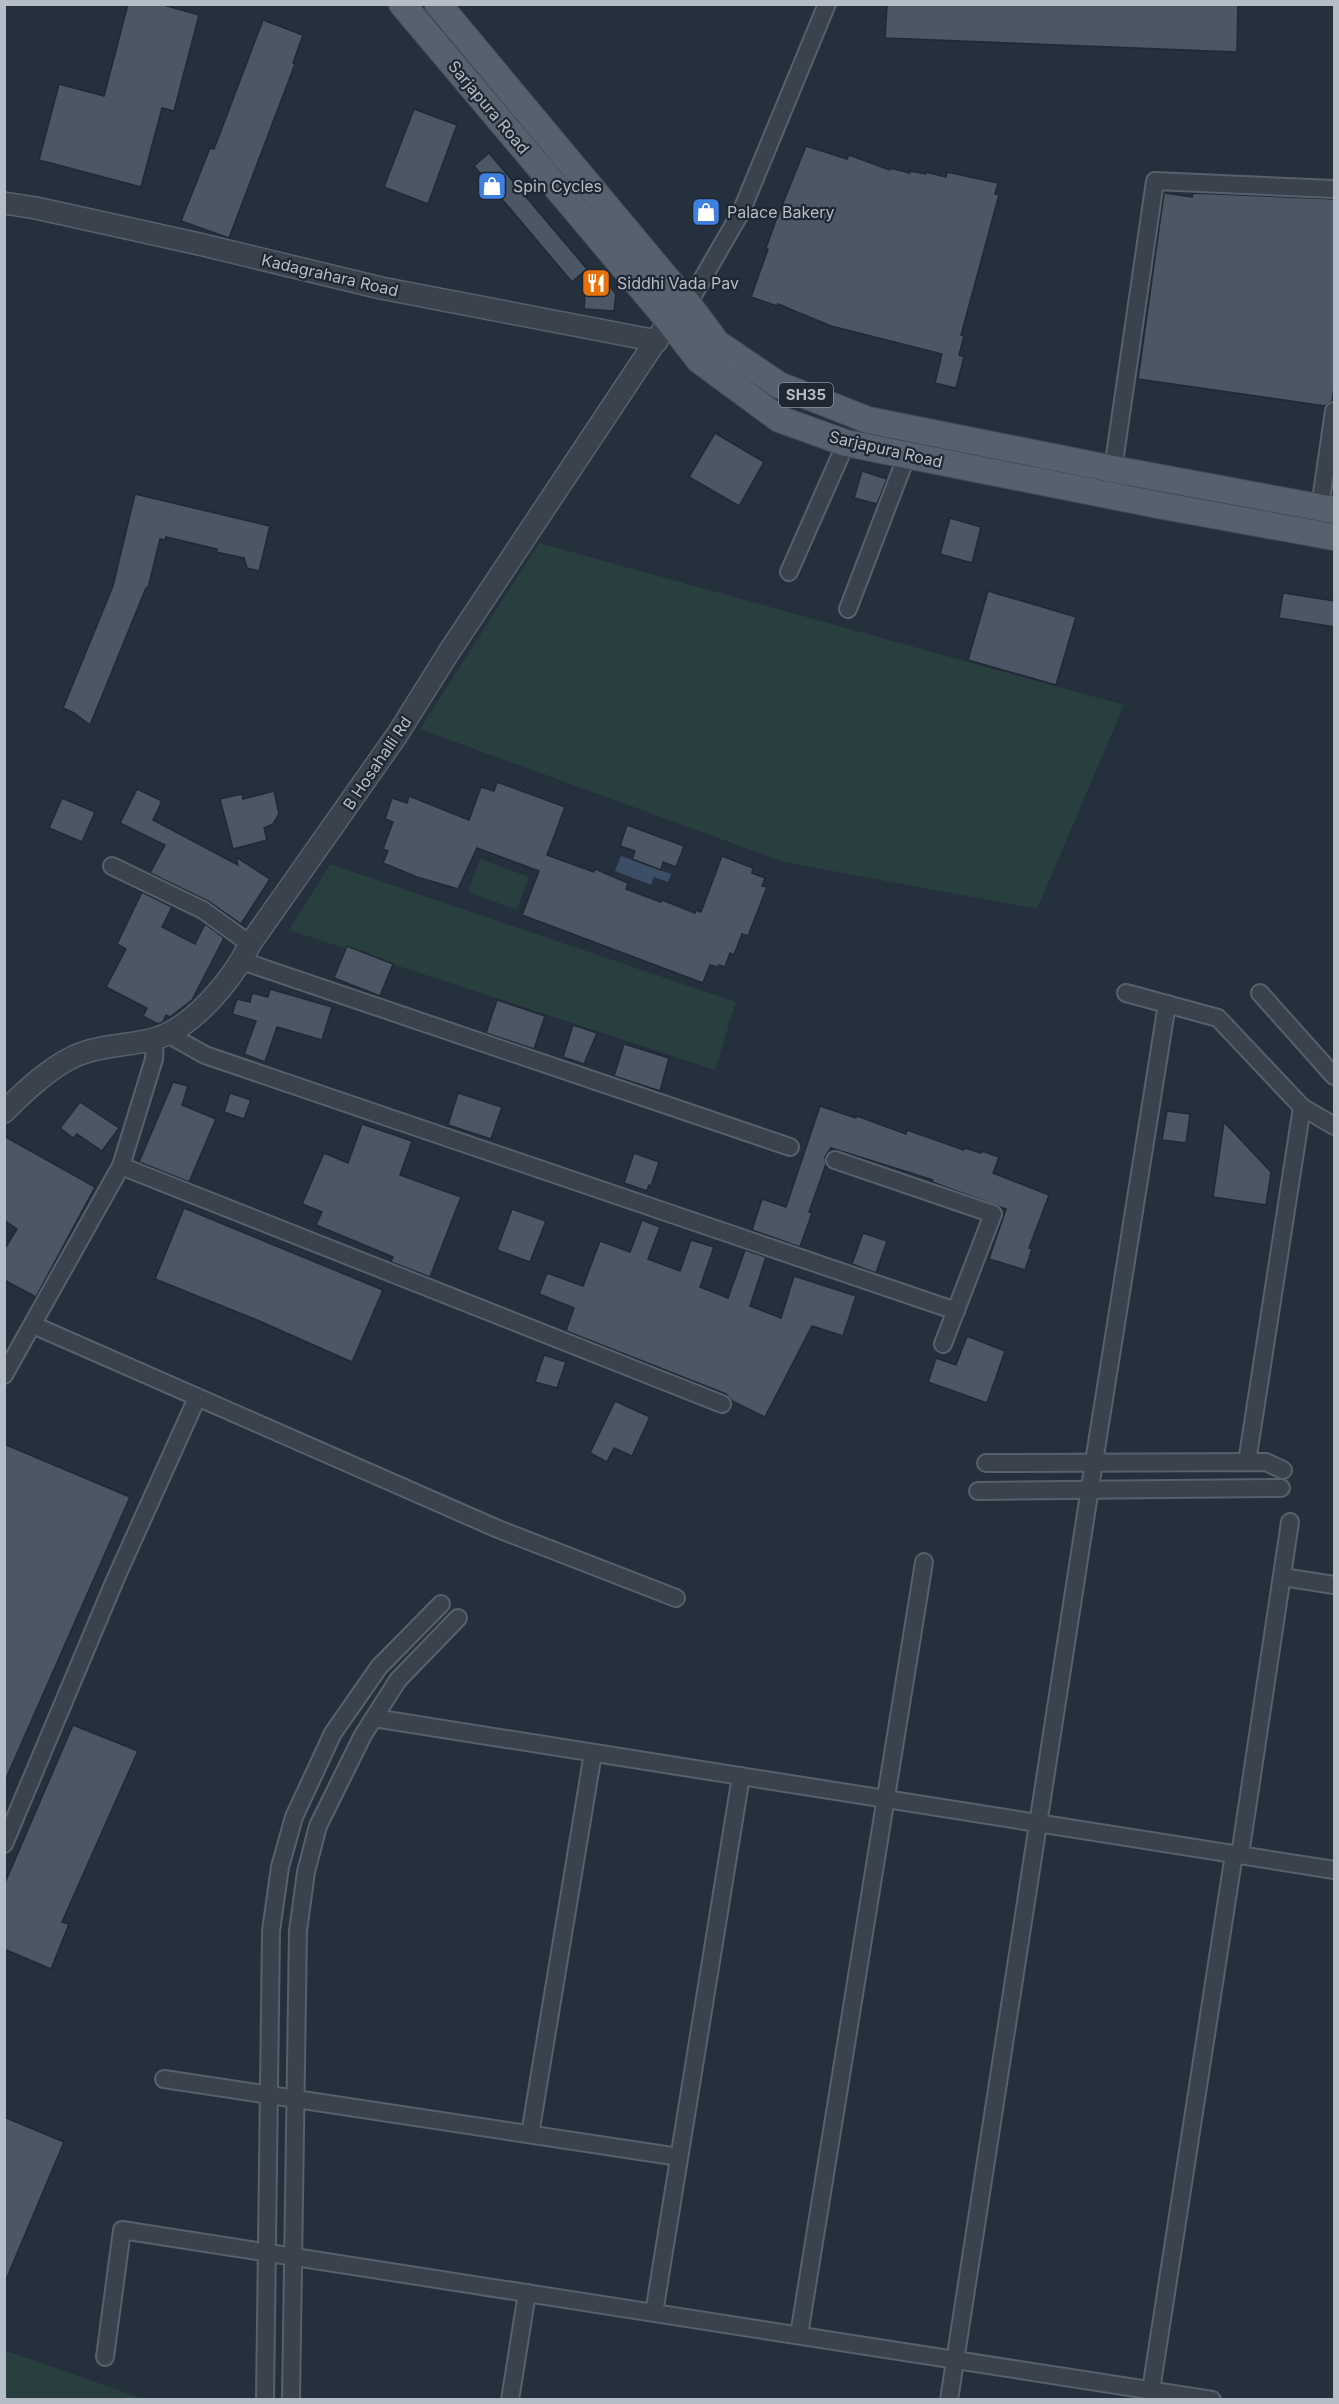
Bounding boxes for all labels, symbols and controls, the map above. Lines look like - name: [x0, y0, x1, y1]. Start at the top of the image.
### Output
- street label: Sarjapura Road: [444, 56, 534, 158]
- shop icon: Spin Cycles: [476, 170, 508, 202]
- place label: Spin Cycles: [513, 176, 602, 196]
- shop icon: Palace Bakery: [690, 196, 722, 228]
- place label: Palace Bakery: [727, 202, 835, 222]
- street label: Kadagrahara Road: [260, 250, 400, 300]
- restaurant icon: Siddhi Vada Pav: [580, 267, 612, 299]
- place label: Siddhi Vada Pav: [617, 273, 739, 293]
- road number: SH35: [779, 383, 833, 407]
- street label: Sarjapura Road: [827, 426, 945, 472]
- street label: B Hosahalli Rd: [338, 713, 416, 813]

